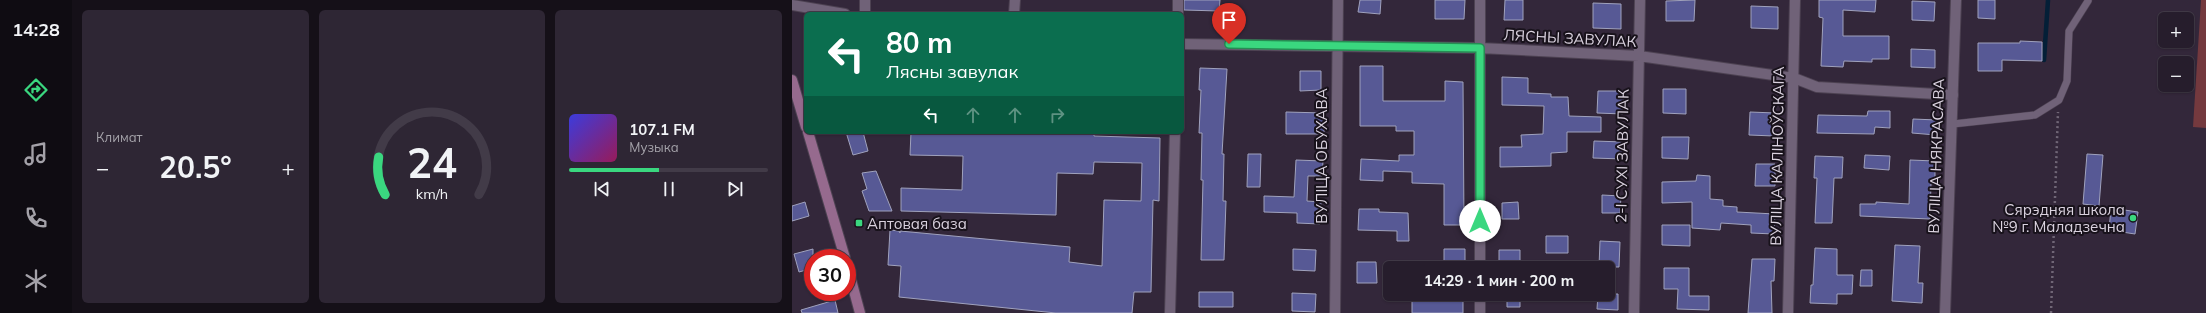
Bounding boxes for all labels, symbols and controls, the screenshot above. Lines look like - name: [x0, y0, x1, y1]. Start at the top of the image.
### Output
- pin: [1212, 3, 1246, 44]
- icon: arrive: [1218, 9, 1240, 31]
- map controls: [2158, 12, 2194, 92]
- button: +: [2158, 12, 2194, 48]
- text: 14:28: [12, 18, 60, 41]
- text: 80 m: [886, 25, 952, 60]
- street label: ЛЯСНЫ ЗАВУЛАК: [1503, 25, 1637, 51]
- icon: left: [820, 28, 872, 80]
- button: −: [2158, 56, 2194, 92]
- text: Лясны завулак: [886, 60, 1018, 83]
- street label: ВУЛІЦА КАЛІНОЎСКАГА: [1766, 66, 1788, 246]
- icon: directions: [22, 76, 50, 104]
- street label: ВУЛІЦА НЯКРАСАВА: [1924, 78, 1948, 234]
- street label: ВУЛІЦА ОБУХАВА: [1312, 88, 1331, 224]
- street label: 2-І СУХІ ЗАВУЛАК: [1611, 89, 1633, 223]
- icon: left: [920, 104, 942, 126]
- icon: ahead: [962, 104, 984, 126]
- icon: ahead: [1004, 104, 1026, 126]
- icon: right: [1046, 104, 1068, 126]
- text: 107.1 FM: [629, 120, 695, 139]
- text: Климат: [96, 129, 143, 145]
- text: 24: [407, 135, 457, 187]
- text: Музыка: [629, 139, 679, 155]
- icon: music: [22, 140, 50, 168]
- text: 20.5°: [159, 148, 232, 186]
- text: −: [96, 154, 109, 182]
- text: +: [281, 154, 295, 182]
- icon: previous: [591, 178, 613, 200]
- icon: pause: [658, 178, 680, 200]
- icon: next: [724, 178, 746, 200]
- text: km/h: [416, 184, 448, 202]
- position arrow: [1459, 200, 1501, 242]
- place label: Сярэдняя школа №9 г. Маладзечна: [1992, 200, 2125, 236]
- icon: phone: [22, 204, 50, 232]
- marker: Сярэдняя школа №9 г. Маладзечна: [2128, 213, 2138, 223]
- place label: Аптовая база: [867, 214, 967, 233]
- marker: Аптовая база: [854, 218, 864, 228]
- speed limit sign: 30: [804, 249, 856, 301]
- icon: climate: [22, 267, 50, 295]
- text: 14:29 · 1 мин · 200 m: [1424, 271, 1574, 290]

